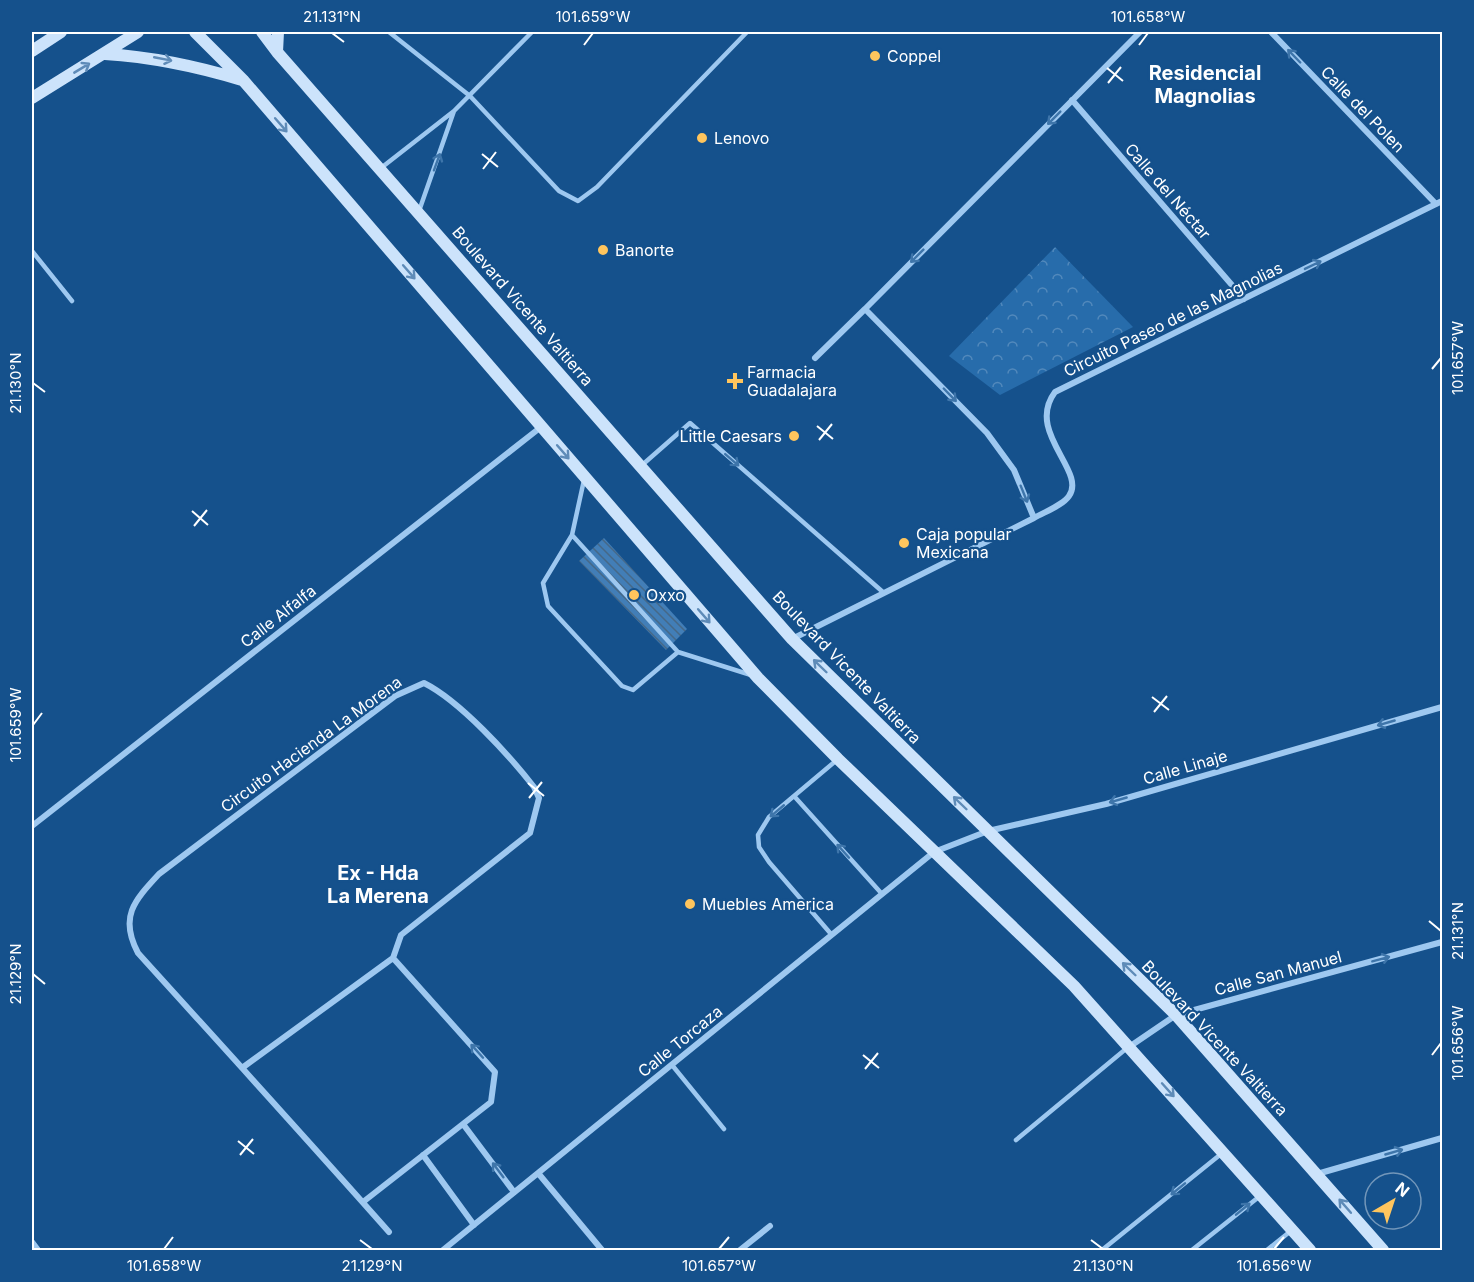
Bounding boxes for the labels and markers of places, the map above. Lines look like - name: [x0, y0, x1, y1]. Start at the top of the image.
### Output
- place label: Coppel: [887, 46, 941, 66]
- marker: Coppel: [868, 49, 882, 63]
- place label: Lenovo: [714, 128, 769, 148]
- marker: Lenovo: [695, 131, 709, 145]
- place label: Banorte: [615, 240, 674, 260]
- marker: Banorte: [596, 243, 610, 257]
- place label: Farmacia Guadalajara: [747, 362, 837, 400]
- marker: Farmacia Guadalajara: [728, 374, 742, 388]
- place label: Little Caesars: [679, 426, 782, 446]
- marker: Little Caesars: [787, 429, 801, 443]
- place label: Caja popular Mexicana: [916, 524, 1012, 562]
- marker: Caja popular Mexicana: [897, 536, 911, 550]
- place label: Oxxo: [646, 585, 685, 605]
- marker: Oxxo: [627, 588, 641, 602]
- place label: Muebles America: [702, 894, 834, 914]
- marker: Muebles America: [683, 897, 697, 911]

